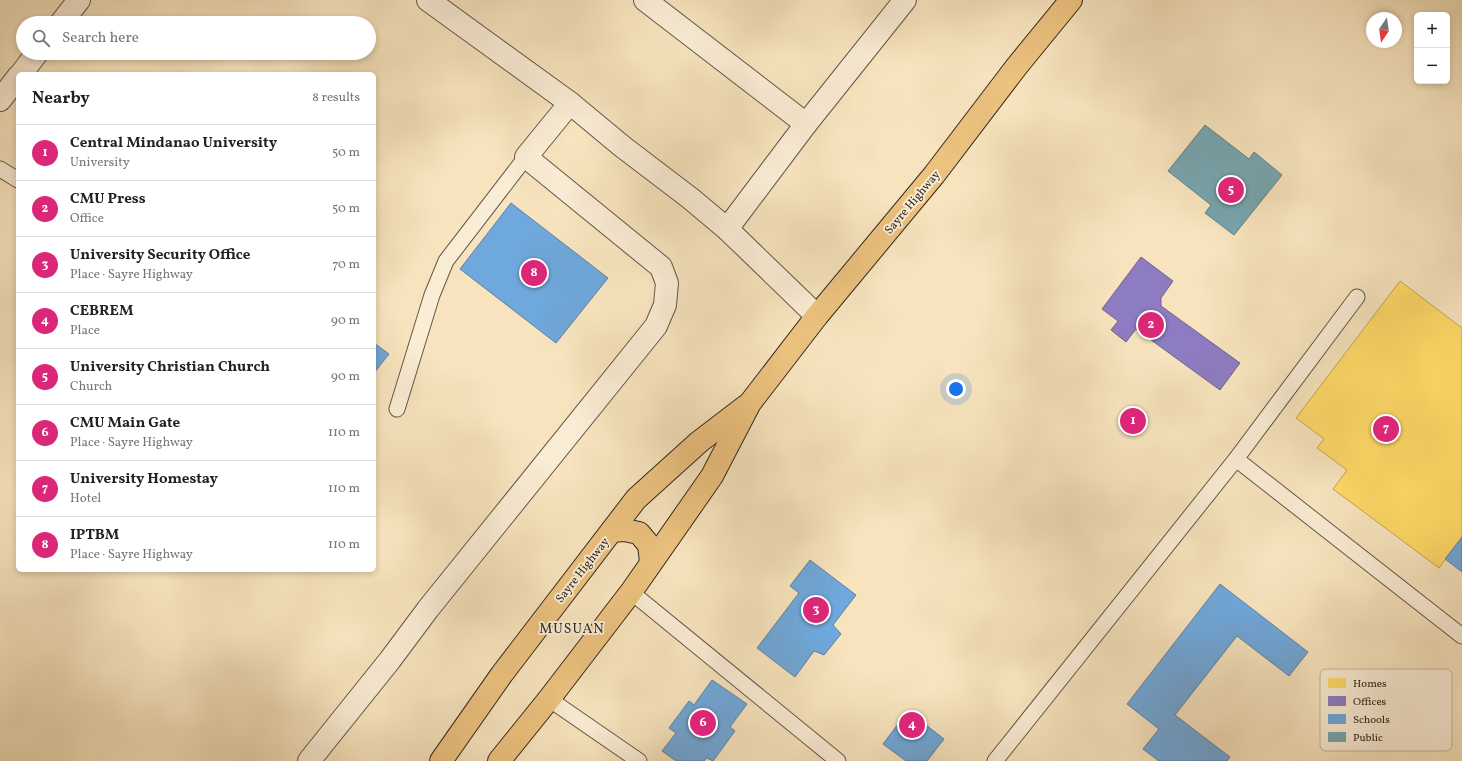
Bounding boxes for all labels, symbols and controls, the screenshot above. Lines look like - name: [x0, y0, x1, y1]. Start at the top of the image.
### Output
- north arrow: [1366, 12, 1402, 48]
- map controls: [1414, 12, 1450, 84]
- button: +: [1414, 12, 1450, 48]
- search box: [16, 16, 376, 60]
- icon: search: [30, 27, 52, 49]
- text: Search here: [62, 28, 139, 49]
- button: −: [1414, 48, 1450, 84]
- text: Nearby: [32, 87, 90, 110]
- text: 8 results: [312, 89, 360, 107]
- text: Central Mindanao University: [70, 133, 277, 154]
- text: 1: [42, 144, 48, 162]
- text: 50 m: [332, 144, 360, 162]
- text: University: [70, 154, 130, 172]
- street label: Sayre Highway: [881, 167, 945, 238]
- pin: 5: [1218, 175, 1244, 205]
- text: CMU Press: [70, 189, 146, 210]
- text: 2: [42, 200, 48, 218]
- text: 50 m: [332, 200, 360, 218]
- text: Office: [70, 210, 104, 228]
- text: University Security Office: [70, 245, 250, 266]
- text: 3: [42, 256, 48, 274]
- text: 70 m: [332, 256, 360, 274]
- pin: 8: [521, 258, 547, 288]
- text: Place · Sayre Highway: [70, 266, 193, 284]
- text: CEBREM: [70, 301, 133, 322]
- pin: 2: [1138, 310, 1164, 340]
- text: 4: [41, 312, 49, 330]
- text: 90 m: [331, 312, 360, 330]
- text: Place: [70, 322, 100, 340]
- text: University Christian Church: [70, 357, 270, 378]
- text: 5: [42, 368, 48, 386]
- text: 90 m: [331, 368, 360, 386]
- text: Church: [70, 378, 112, 396]
- your location: [946, 379, 966, 399]
- pin: 1: [1120, 406, 1146, 436]
- text: CMU Main Gate: [70, 413, 180, 434]
- pin: 7: [1373, 414, 1399, 444]
- text: 6: [41, 424, 49, 442]
- text: 110 m: [328, 424, 360, 442]
- text: Place · Sayre Highway: [70, 434, 193, 452]
- text: University Homestay: [70, 469, 218, 490]
- text: 7: [42, 480, 48, 498]
- text: 110 m: [328, 480, 360, 498]
- text: Hotel: [70, 490, 101, 508]
- text: IPTBM: [70, 525, 119, 546]
- street label: Sayre Highway: [552, 534, 614, 607]
- text: 8: [41, 536, 49, 554]
- text: 110 m: [328, 536, 360, 554]
- text: Place · Sayre Highway: [70, 546, 193, 564]
- pin: 3: [803, 595, 829, 625]
- district label: MUSUAN: [539, 620, 605, 639]
- legend: [1320, 669, 1452, 751]
- text: Homes: [1353, 677, 1387, 692]
- text: Offices: [1353, 695, 1387, 710]
- pin: 6: [690, 708, 716, 738]
- pin: 4: [899, 710, 925, 740]
- text: Schools: [1353, 713, 1390, 728]
- text: Public: [1353, 731, 1383, 746]

